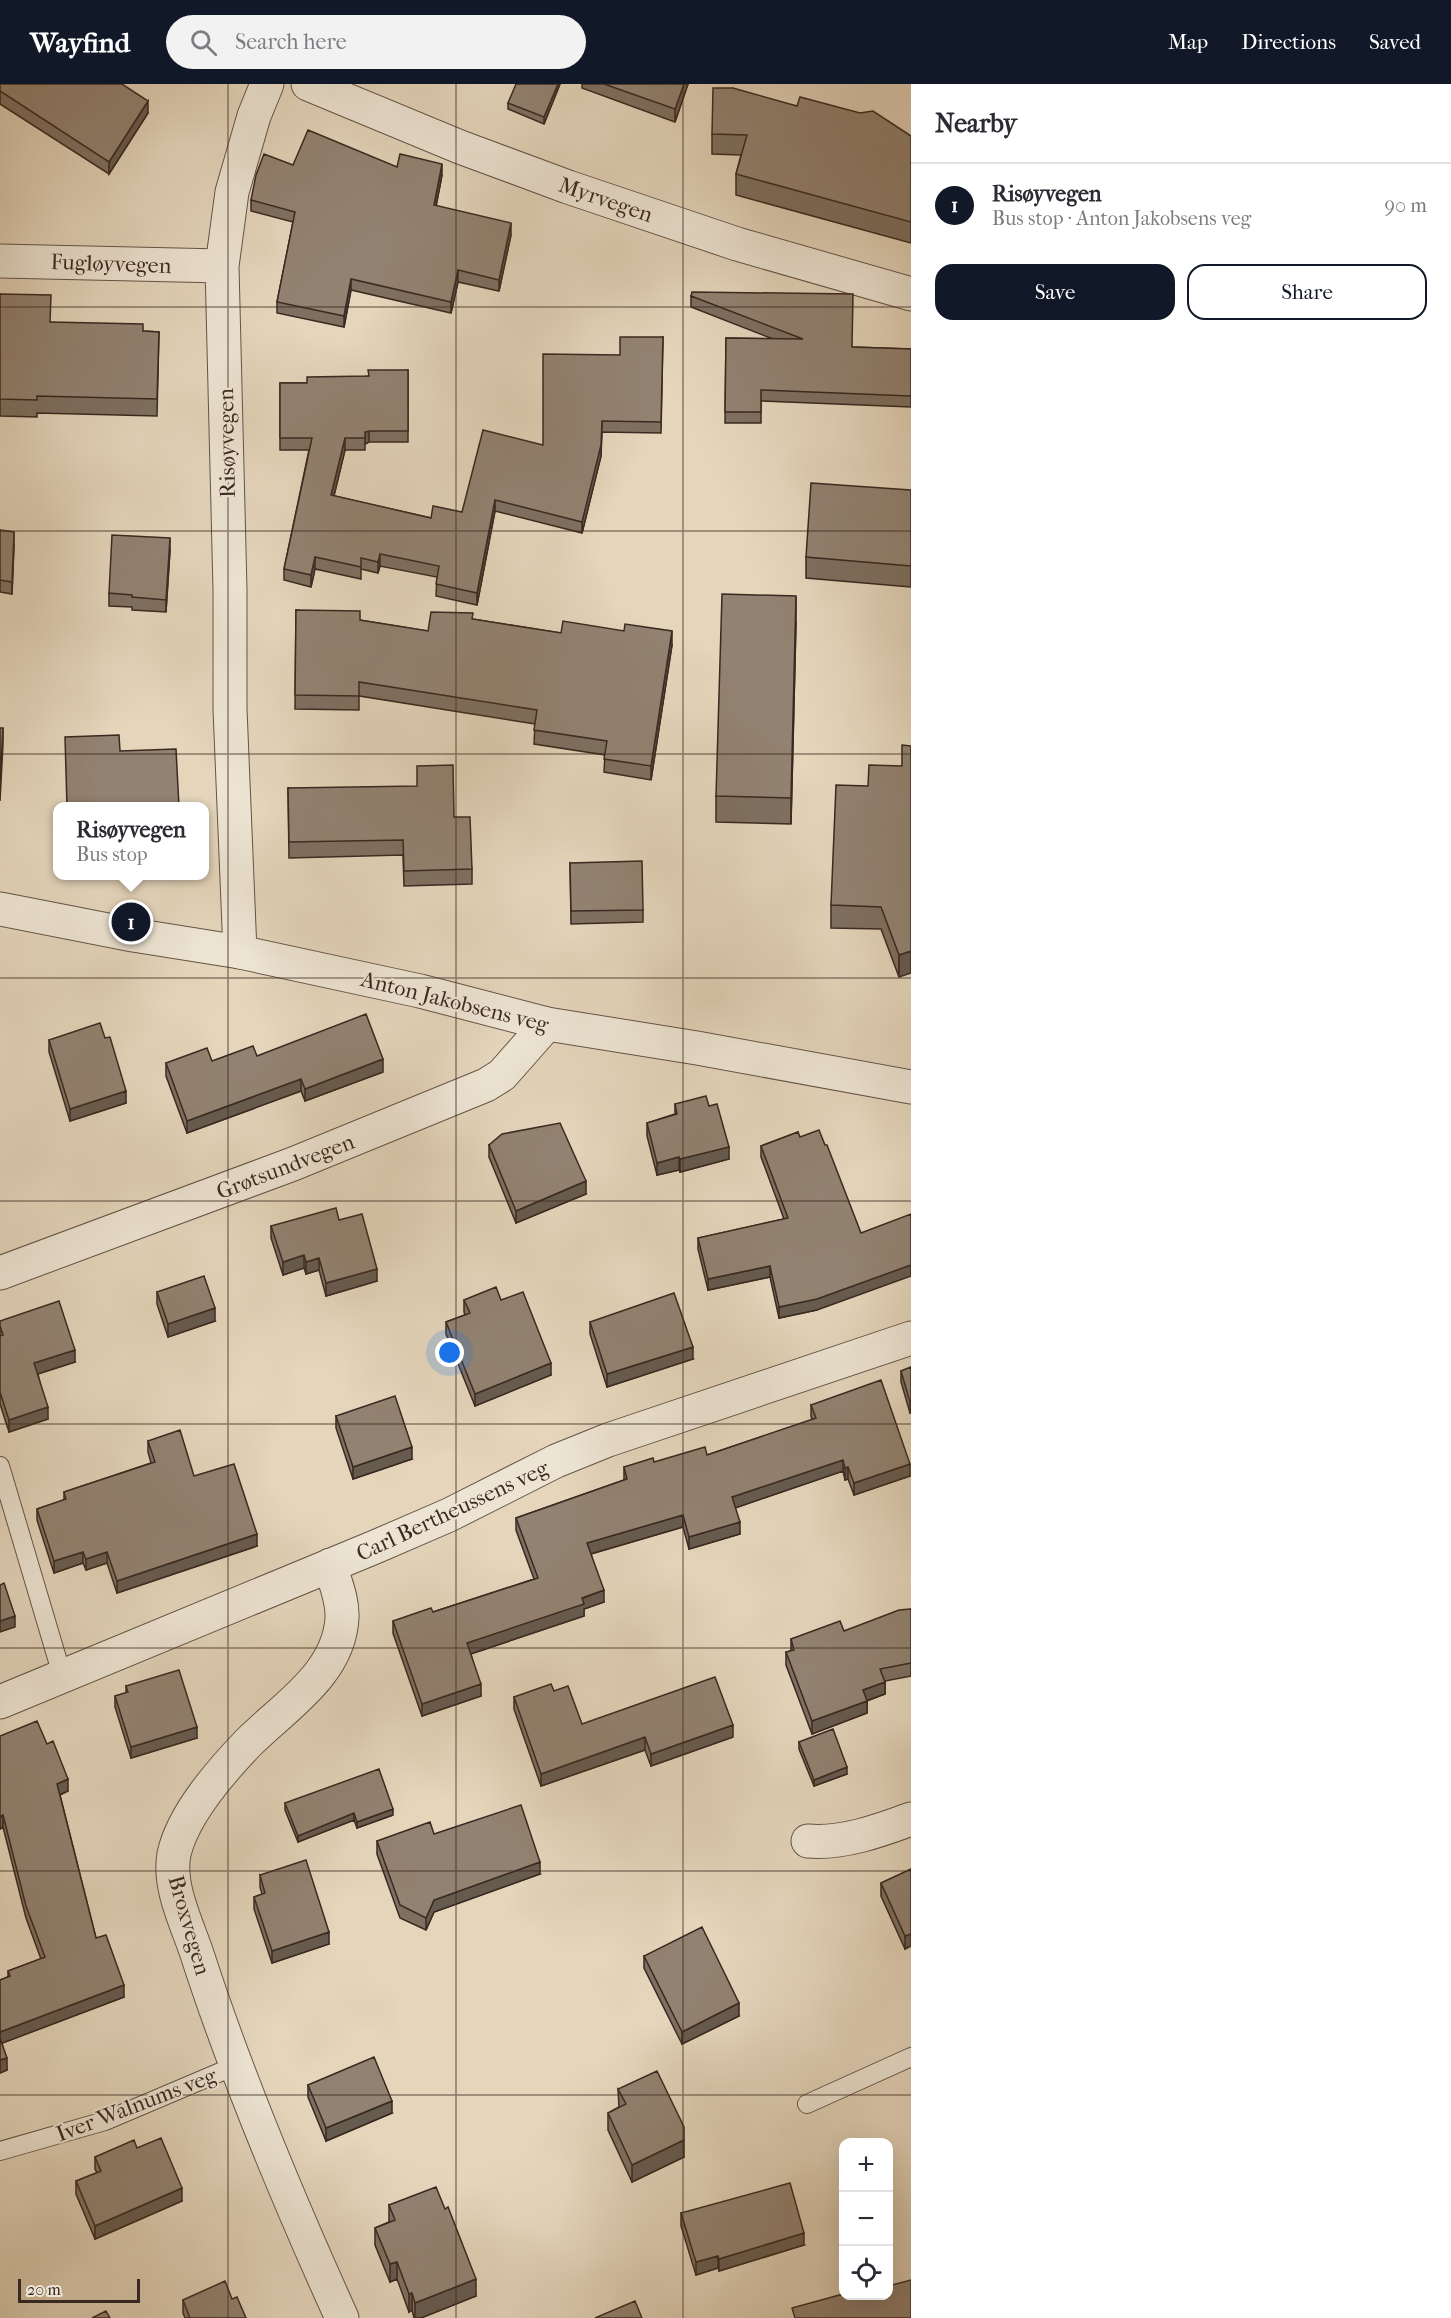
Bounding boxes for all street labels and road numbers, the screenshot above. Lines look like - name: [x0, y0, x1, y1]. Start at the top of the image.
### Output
- street label: Myrvegen: [555, 172, 656, 228]
- street label: Fugløyvegen: [50, 249, 172, 279]
- street label: Risøyvegen: [213, 388, 241, 498]
- street label: Anton Jakobsens veg: [357, 966, 552, 1038]
- street label: Grøtsundvegen: [213, 1129, 358, 1205]
- street label: Carl Bertheussens veg: [352, 1455, 553, 1567]
- street label: Broxvegen: [162, 1872, 216, 1978]
- street label: Iver Walnums veg: [53, 2062, 220, 2147]

